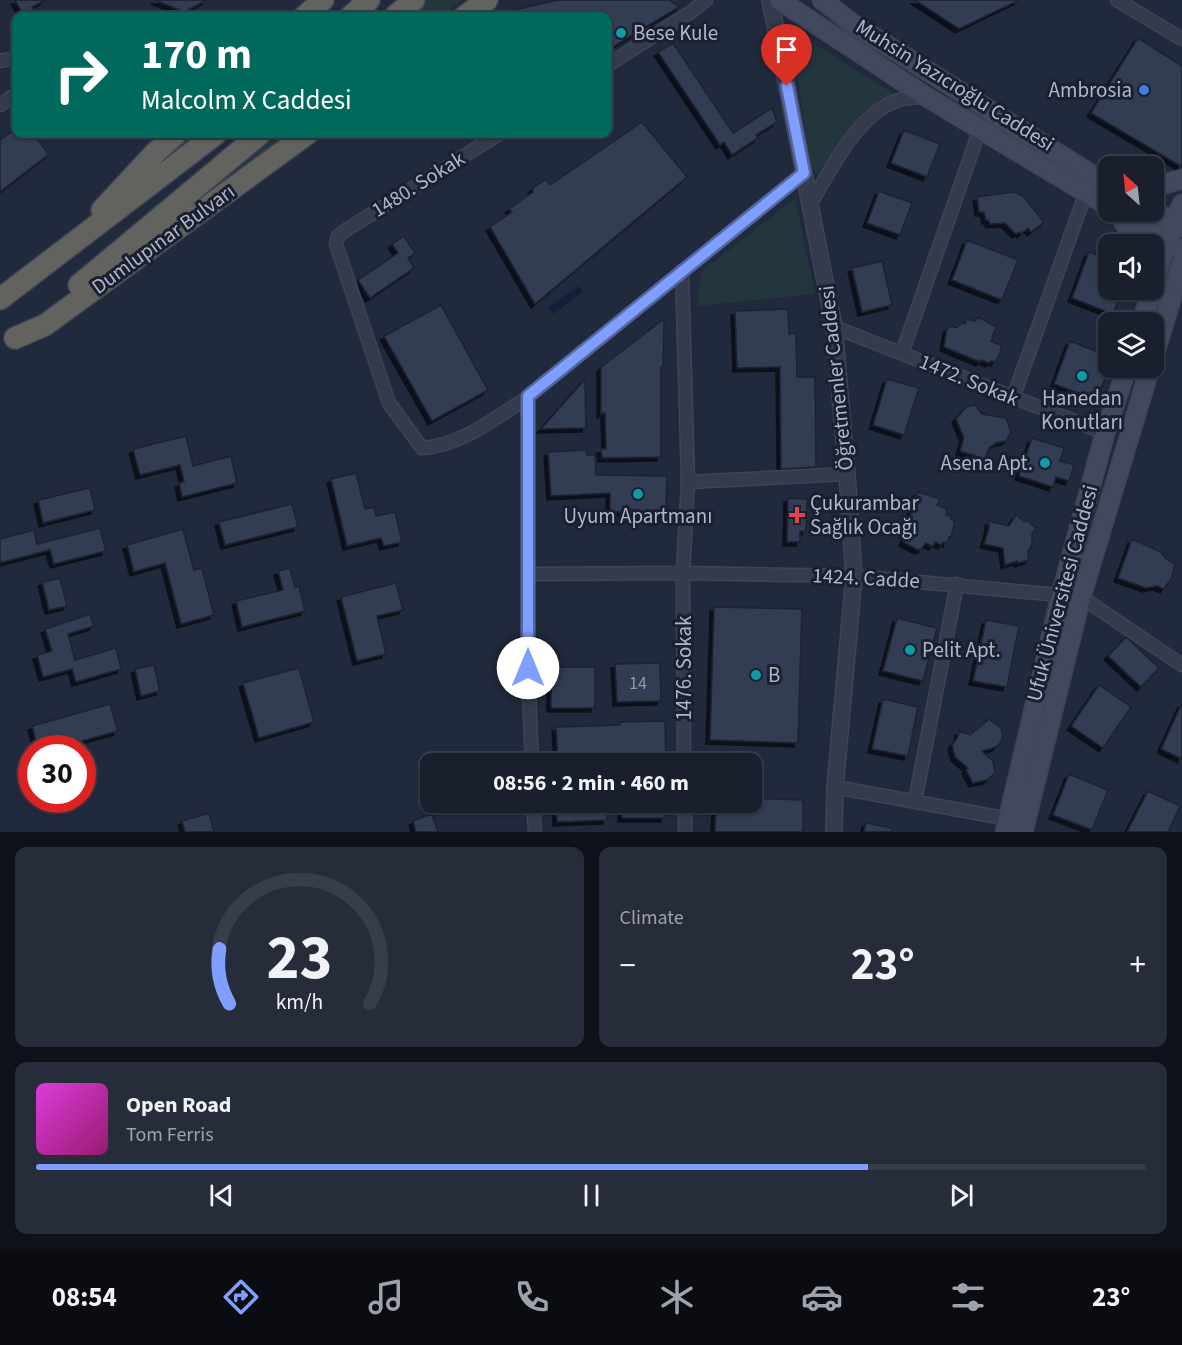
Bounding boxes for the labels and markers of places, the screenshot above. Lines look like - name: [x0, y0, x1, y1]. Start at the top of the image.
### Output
- place label: Bese Kule: [633, 18, 718, 48]
- pin: [761, 24, 812, 86]
- marker: Bese Kule: [614, 26, 628, 40]
- place label: Ambrosia: [1049, 75, 1132, 105]
- marker: Ambrosia: [1137, 83, 1151, 97]
- marker: Hanedan Konutları: [1075, 369, 1089, 383]
- place label: Hanedan Konutları: [1041, 383, 1123, 437]
- place label: Asena Apt.: [940, 448, 1033, 478]
- marker: Asena Apt.: [1038, 456, 1052, 470]
- marker: Uyum Apartmanı: [631, 487, 645, 501]
- place label: Çukurambar Sağlık Ocağı: [810, 488, 919, 542]
- place label: Uyum Apartmanı: [564, 501, 712, 531]
- marker: Çukurambar Sağlık Ocağı: [788, 506, 806, 524]
- place label: Pelit Apt.: [922, 635, 1001, 665]
- marker: Pelit Apt.: [903, 643, 917, 657]
- place label: B: [768, 660, 780, 690]
- marker: B: [749, 668, 763, 682]

